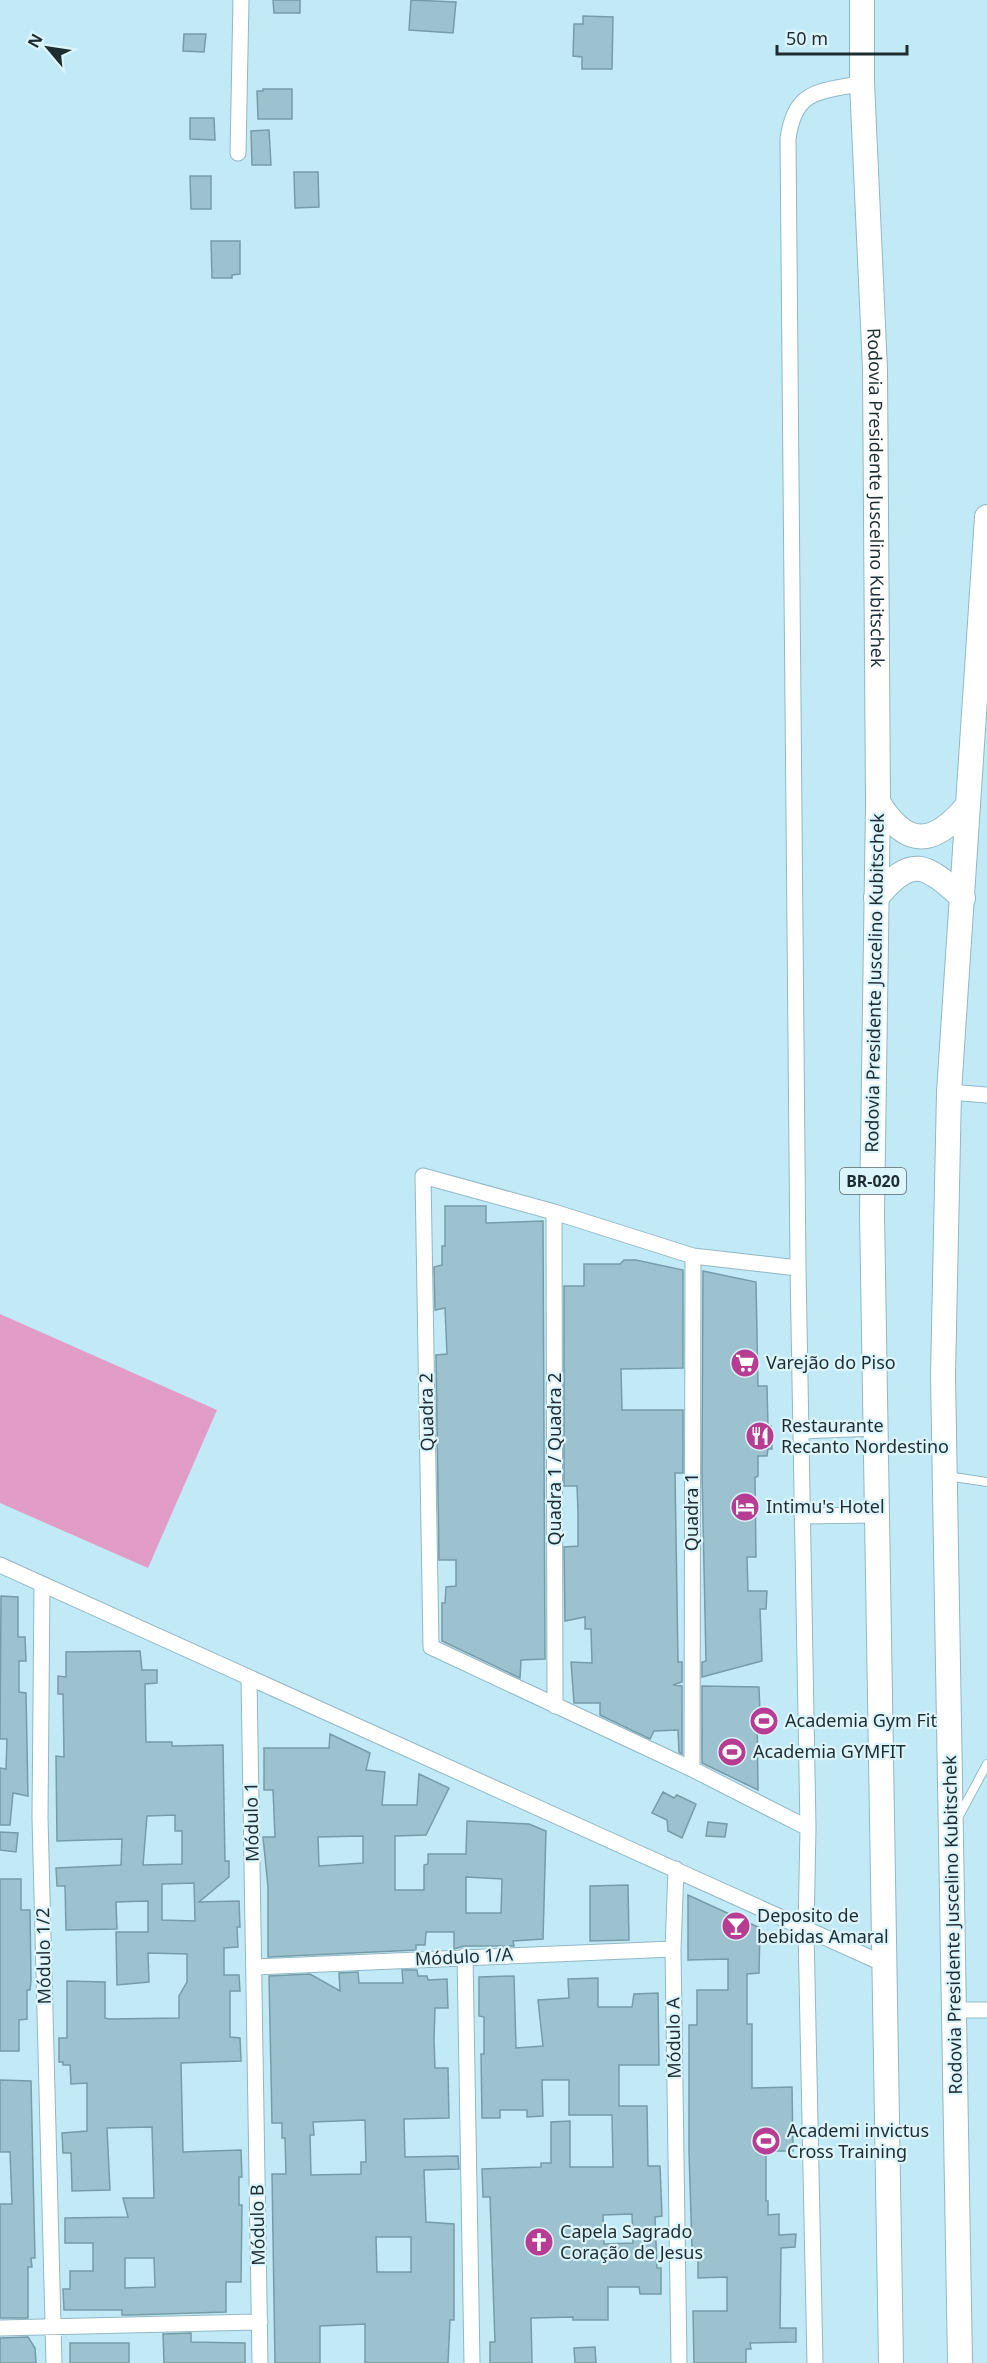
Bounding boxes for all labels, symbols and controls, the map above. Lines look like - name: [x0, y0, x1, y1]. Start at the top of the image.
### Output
- north arrow: [18, 18, 78, 78]
- scale bar: [777, 18, 908, 56]
- text: 50 m: [786, 26, 828, 50]
- text: N: [22, 30, 48, 52]
- street label: Rodovia Presidente Juscelino Kubitschek: [862, 327, 890, 668]
- street label: Rodovia Presidente Juscelino Kubitschek: [859, 813, 889, 1153]
- road number: BR-020: [840, 1168, 906, 1194]
- supermarket icon: Varejão do Piso: [729, 1347, 761, 1379]
- place label: Varejão do Piso: [766, 1350, 896, 1374]
- street label: Quadra 1 / Quadra 2: [542, 1372, 566, 1546]
- street label: Quadra 2: [413, 1373, 439, 1451]
- place label: Restaurante Recanto Nordestino: [781, 1413, 949, 1458]
- restaurant icon: Restaurante Recanto Nordestino: [744, 1420, 776, 1452]
- street label: Quadra 1: [679, 1473, 703, 1551]
- hotel icon: Intimu's Hotel: [729, 1491, 761, 1523]
- place label: Intimu's Hotel: [766, 1494, 885, 1518]
- sports icon: Academia Gym Fit: [748, 1705, 780, 1737]
- place label: Academia Gym Fit: [785, 1708, 937, 1732]
- sports icon: Academia GYMFIT: [716, 1736, 748, 1768]
- place label: Academia GYMFIT: [753, 1739, 906, 1763]
- street label: Rodovia Presidente Juscelino Kubitschek: [937, 1755, 967, 2095]
- street label: Módulo 1: [238, 1782, 264, 1862]
- place label: Deposito de bebidas Amaral: [757, 1903, 889, 1948]
- street label: Módulo 1/2: [30, 1907, 56, 2005]
- bar icon: Deposito de bebidas Amaral: [720, 1910, 752, 1942]
- street label: Módulo 1/A: [414, 1941, 514, 1971]
- street label: Módulo A: [660, 1997, 686, 2079]
- place label: Academi invictus Cross Training: [787, 2118, 929, 2163]
- sports icon: Academi invictus Cross Training: [750, 2125, 782, 2157]
- street label: Módulo B: [244, 2184, 270, 2266]
- place label: Capela Sagrado Coração de Jesus: [560, 2219, 703, 2264]
- church icon: Capela Sagrado Coração de Jesus: [523, 2226, 555, 2258]

